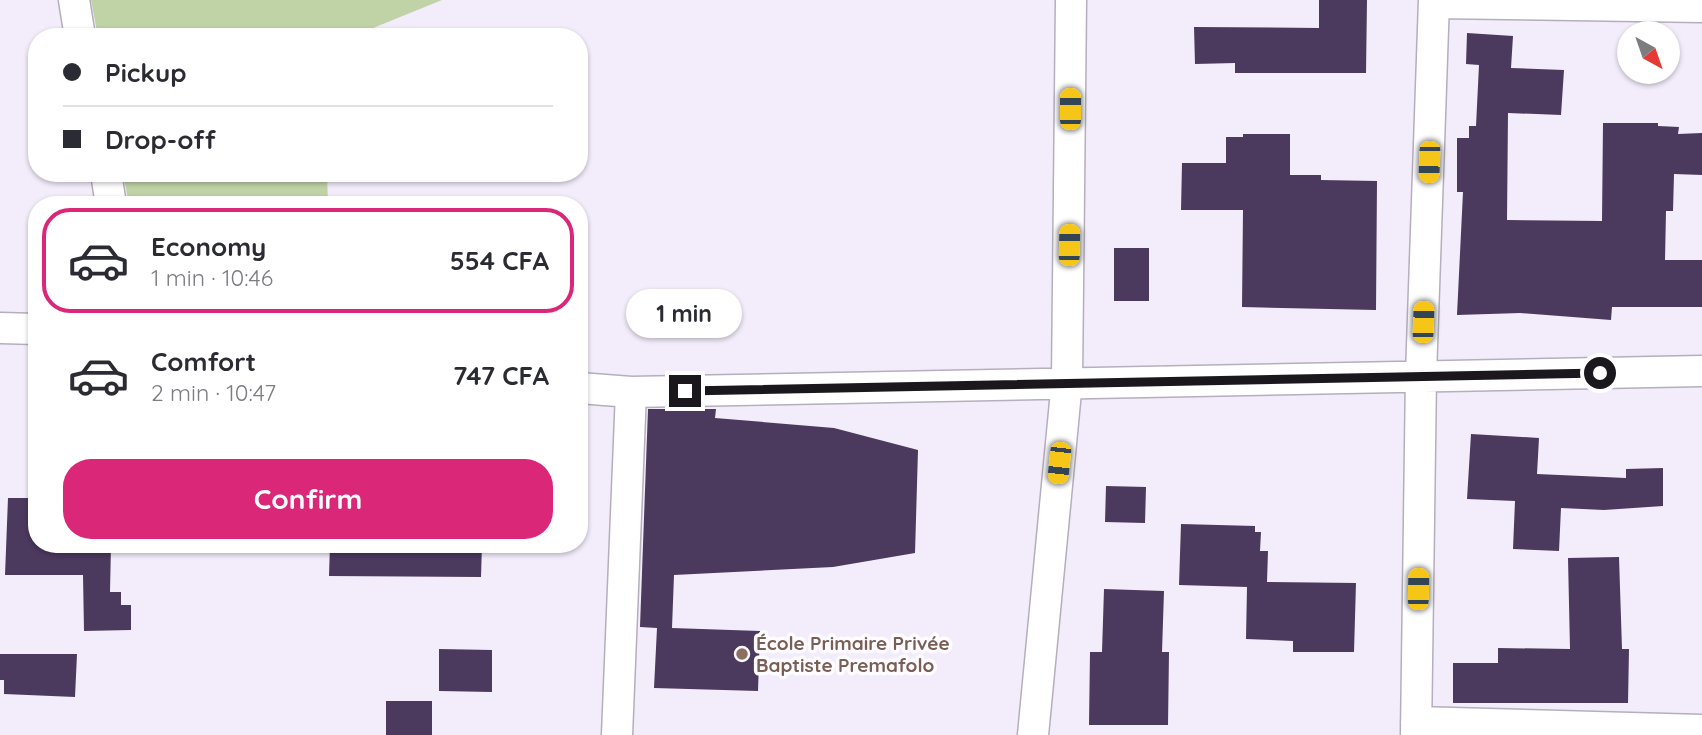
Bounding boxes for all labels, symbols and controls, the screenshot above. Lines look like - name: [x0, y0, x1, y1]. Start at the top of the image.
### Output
- north arrow: [1617, 21, 1680, 84]
- map controls: [1617, 21, 1680, 84]
- text: Pickup: [105, 56, 187, 89]
- car: [1060, 88, 1081, 130]
- text: Drop-off: [105, 123, 216, 156]
- car: [1418, 141, 1441, 183]
- car: [1059, 224, 1080, 266]
- icon: car: [67, 229, 130, 292]
- text: Economy: [151, 230, 266, 263]
- text: 554 CFA: [450, 244, 549, 277]
- text: 1 min · 10:46: [151, 263, 273, 292]
- callout: 1 min: [627, 290, 743, 338]
- text: 1 min: [656, 299, 712, 328]
- car: [1412, 301, 1435, 343]
- icon: car: [67, 344, 130, 407]
- text: Comfort: [151, 345, 256, 378]
- route start: [1584, 357, 1616, 389]
- text: 747 CFA: [453, 359, 549, 392]
- route end: [669, 375, 701, 407]
- text: 2 min · 10:47: [151, 378, 276, 407]
- car: [1047, 441, 1072, 485]
- button: Confirm: [63, 459, 553, 539]
- car: [1408, 568, 1429, 610]
- place label: École Primaire Privée Baptiste Premafolo: [756, 631, 950, 677]
- marker: École Primaire Privée Baptiste Premafolo: [734, 646, 750, 662]

